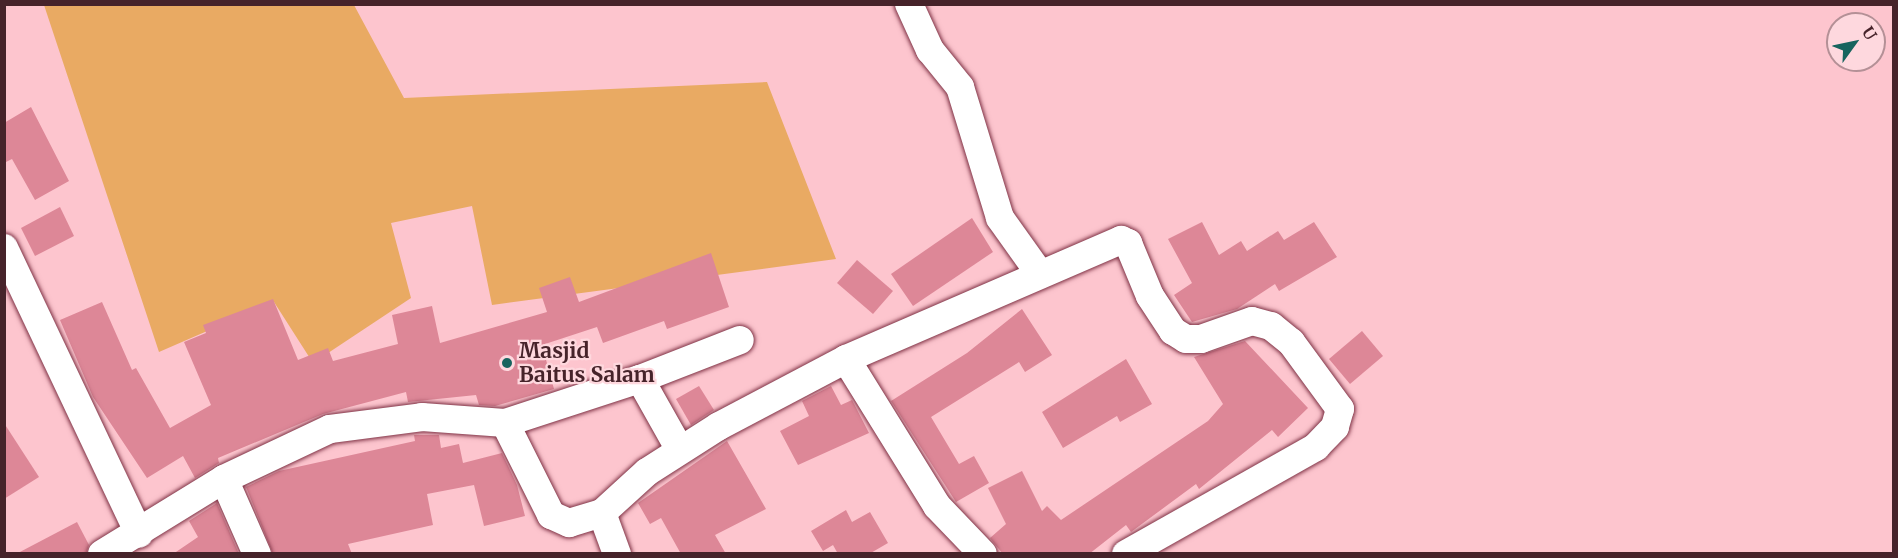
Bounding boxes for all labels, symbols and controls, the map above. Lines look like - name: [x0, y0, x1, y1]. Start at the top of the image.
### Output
- north arrow: [1826, 12, 1886, 72]
- text: U: [1858, 23, 1881, 44]
- place label: Masjid Baitus Salam: [519, 338, 655, 388]
- marker: Masjid Baitus Salam: [500, 356, 514, 370]

